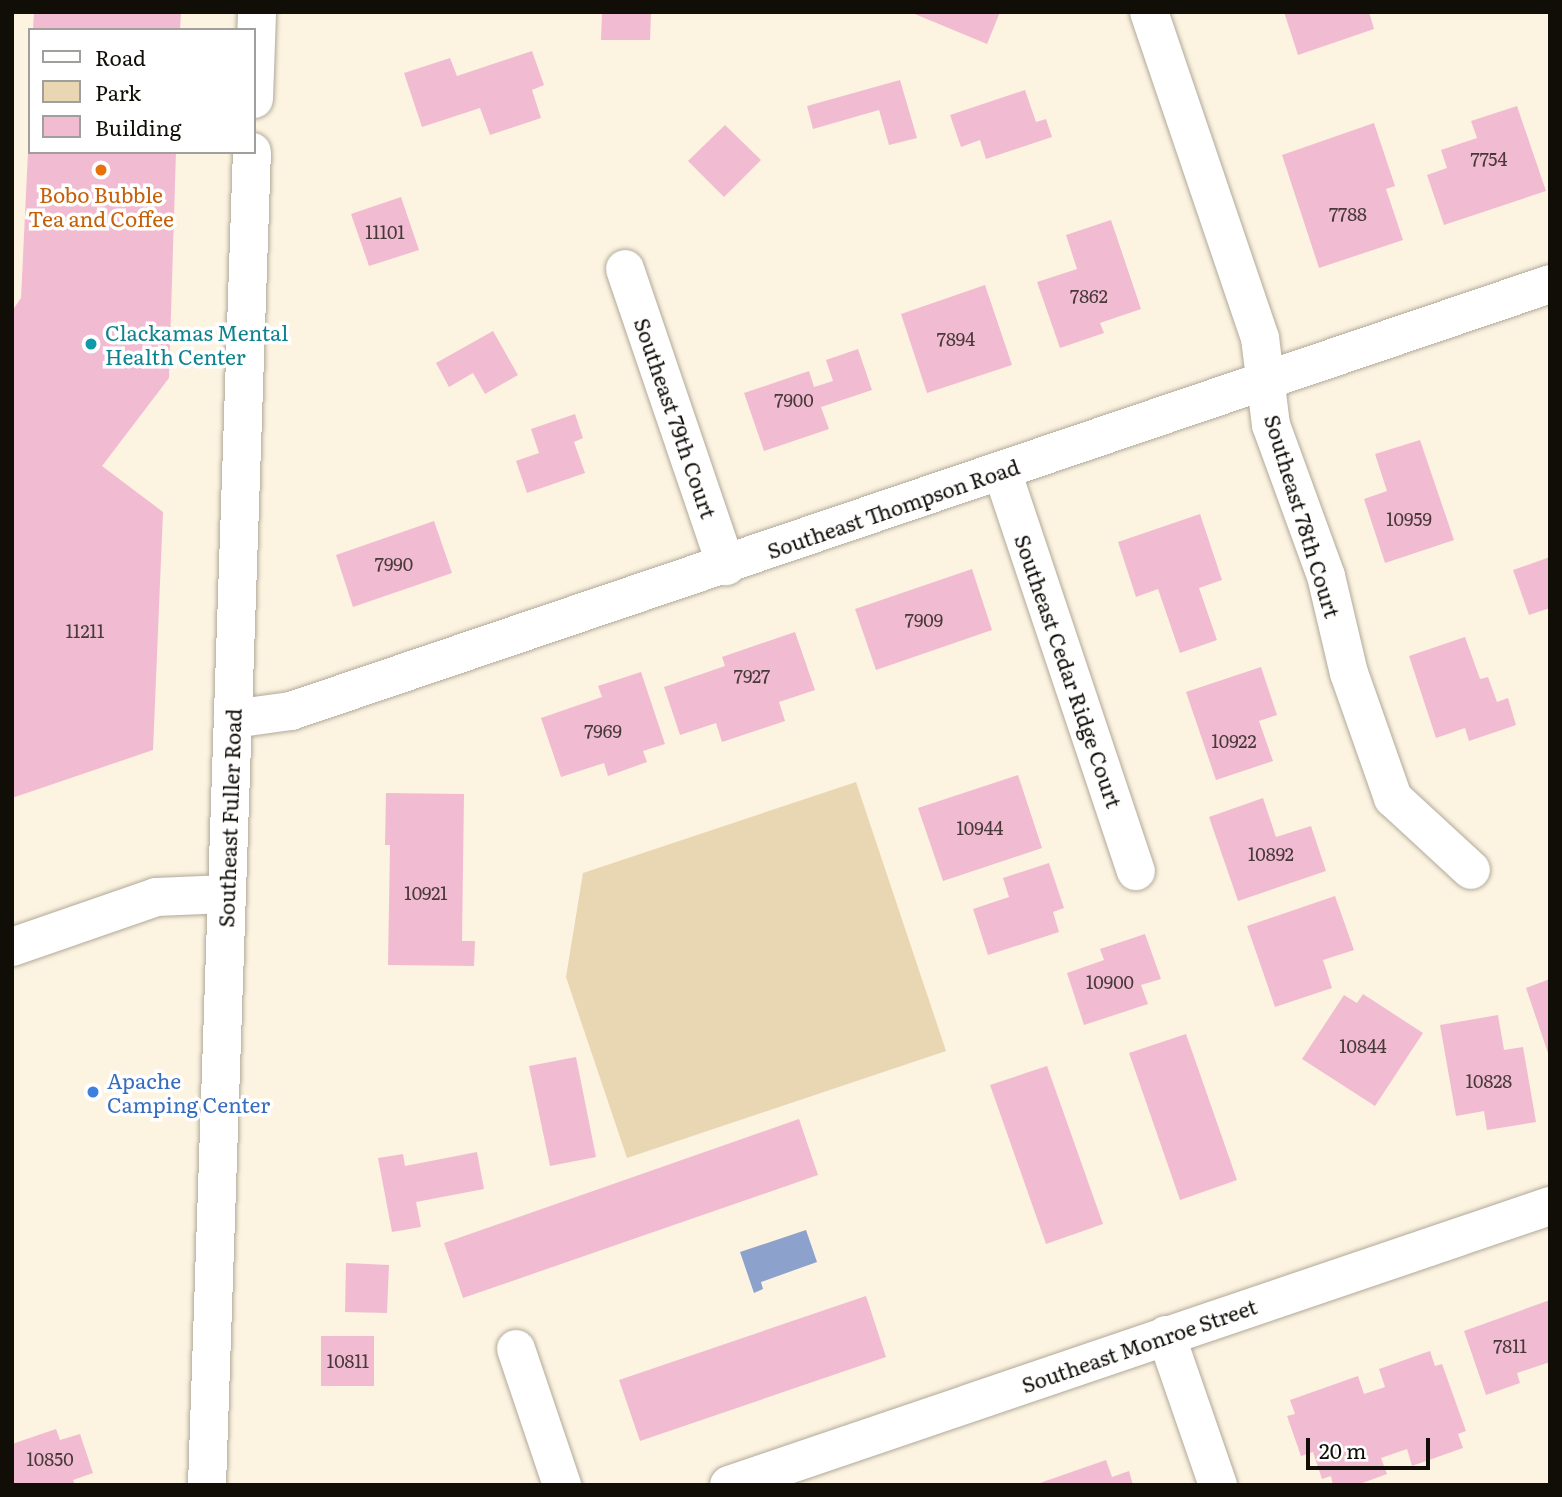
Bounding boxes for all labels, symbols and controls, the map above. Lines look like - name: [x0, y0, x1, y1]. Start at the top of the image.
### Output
- legend: [28, 28, 256, 154]
- text: Road: [95, 41, 146, 72]
- text: Park: [95, 76, 141, 107]
- text: Building: [95, 111, 181, 142]
- house number: 7754: [1471, 148, 1507, 170]
- marker: Bobo Bubble Tea and Coffee: [93, 162, 109, 178]
- place label: Bobo Bubble Tea and Coffee: [28, 181, 174, 231]
- house number: 7788: [1329, 203, 1367, 225]
- house number: 11101: [365, 221, 405, 243]
- house number: 7862: [1070, 285, 1108, 307]
- street label: Southeast 79th Court: [630, 314, 722, 522]
- place label: Clackamas Mental Health Center: [105, 319, 288, 369]
- house number: 7894: [937, 328, 975, 350]
- marker: Clackamas Mental Health Center: [83, 336, 99, 352]
- house number: 7900: [774, 389, 814, 411]
- street label: Southeast 78th Court: [1260, 411, 1346, 621]
- street label: Southeast Thompson Road: [764, 453, 1022, 563]
- house number: 10959: [1386, 508, 1432, 530]
- street label: Southeast Cedar Ridge Court: [1010, 531, 1128, 811]
- house number: 7990: [375, 553, 413, 575]
- house number: 7909: [905, 609, 943, 631]
- house number: 11211: [66, 620, 104, 642]
- house number: 7927: [734, 665, 770, 687]
- street label: Southeast Fuller Road: [213, 708, 245, 928]
- house number: 7969: [584, 720, 622, 742]
- house number: 10922: [1211, 730, 1257, 752]
- house number: 10944: [957, 817, 1003, 839]
- house number: 10892: [1248, 843, 1294, 865]
- house number: 10921: [404, 882, 448, 904]
- house number: 10900: [1086, 971, 1134, 993]
- house number: 10844: [1339, 1035, 1387, 1057]
- place label: Apache Camping Center: [107, 1067, 270, 1117]
- house number: 10828: [1466, 1070, 1512, 1092]
- marker: Apache Camping Center: [85, 1084, 101, 1100]
- street label: Southeast Monroe Street: [1018, 1293, 1260, 1397]
- house number: 7811: [1493, 1335, 1527, 1357]
- house number: 10811: [327, 1350, 369, 1372]
- scale bar: [1310, 1424, 1434, 1468]
- text: 20 m: [1319, 1434, 1366, 1465]
- house number: 10850: [26, 1448, 74, 1470]

